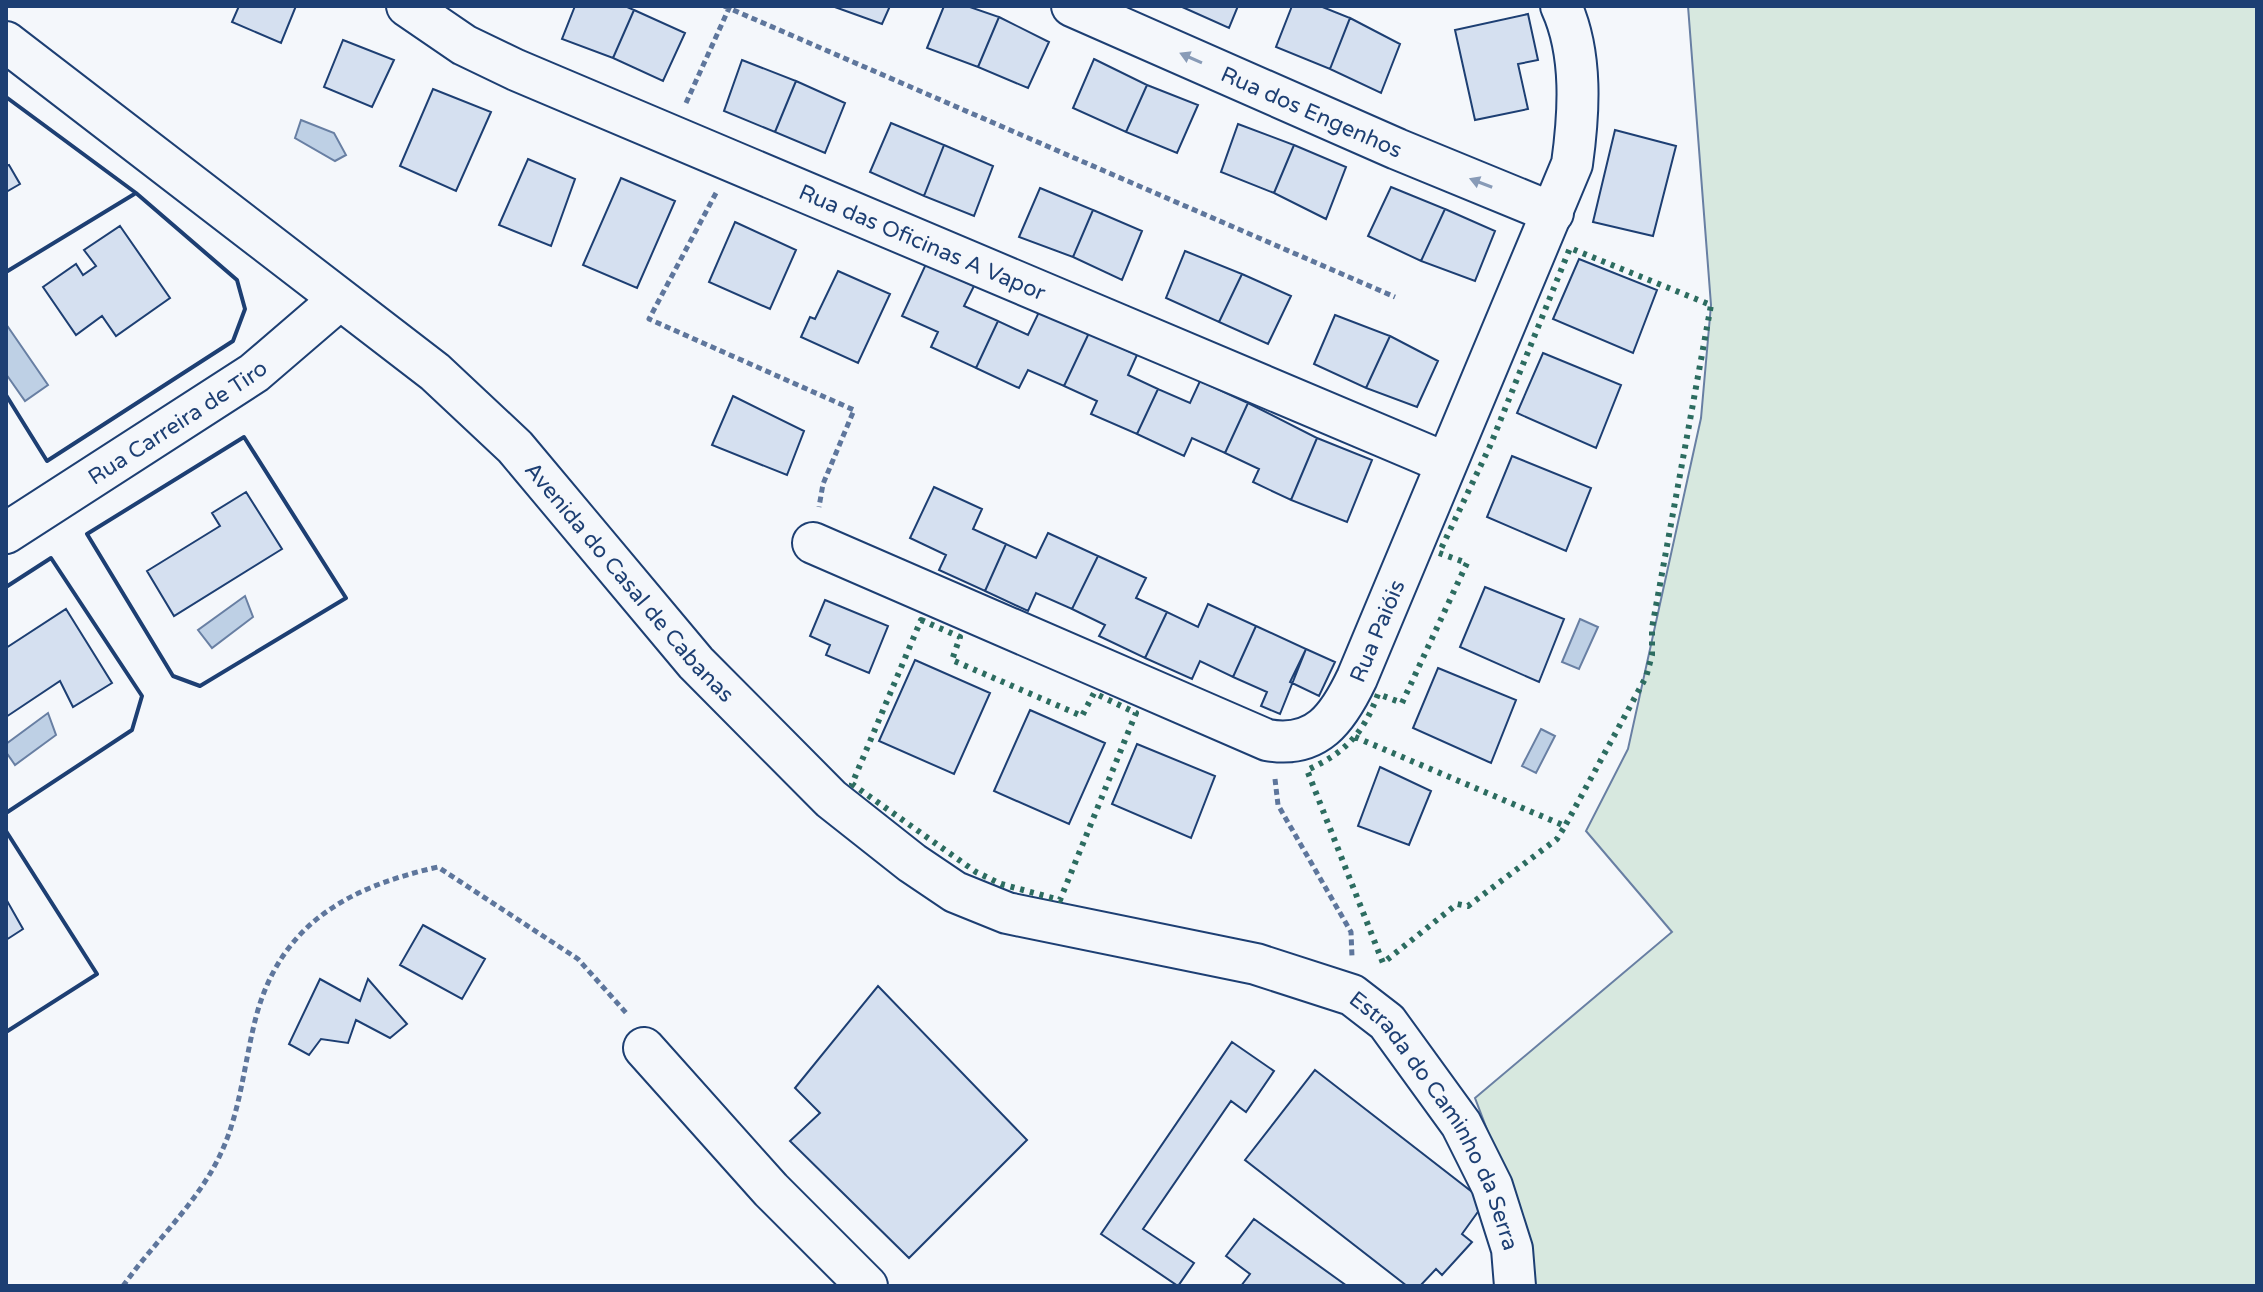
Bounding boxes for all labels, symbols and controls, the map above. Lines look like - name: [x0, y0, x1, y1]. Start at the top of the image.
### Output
- one-way arrow: [1179, 52, 1203, 65]
- street label: Rua dos Engenhos: [1217, 61, 1406, 164]
- one-way arrow: [1469, 176, 1493, 189]
- street label: Rua das Oficinas A Vapor: [795, 179, 1050, 306]
- street label: Rua Carreira de Tiro: [83, 355, 273, 491]
- street label: Avenida do Casal de Cabanas: [519, 457, 739, 708]
- street label: Rua Paióis: [1345, 576, 1411, 686]
- street label: Estrada do Caminho da Serra: [1344, 986, 1524, 1254]

